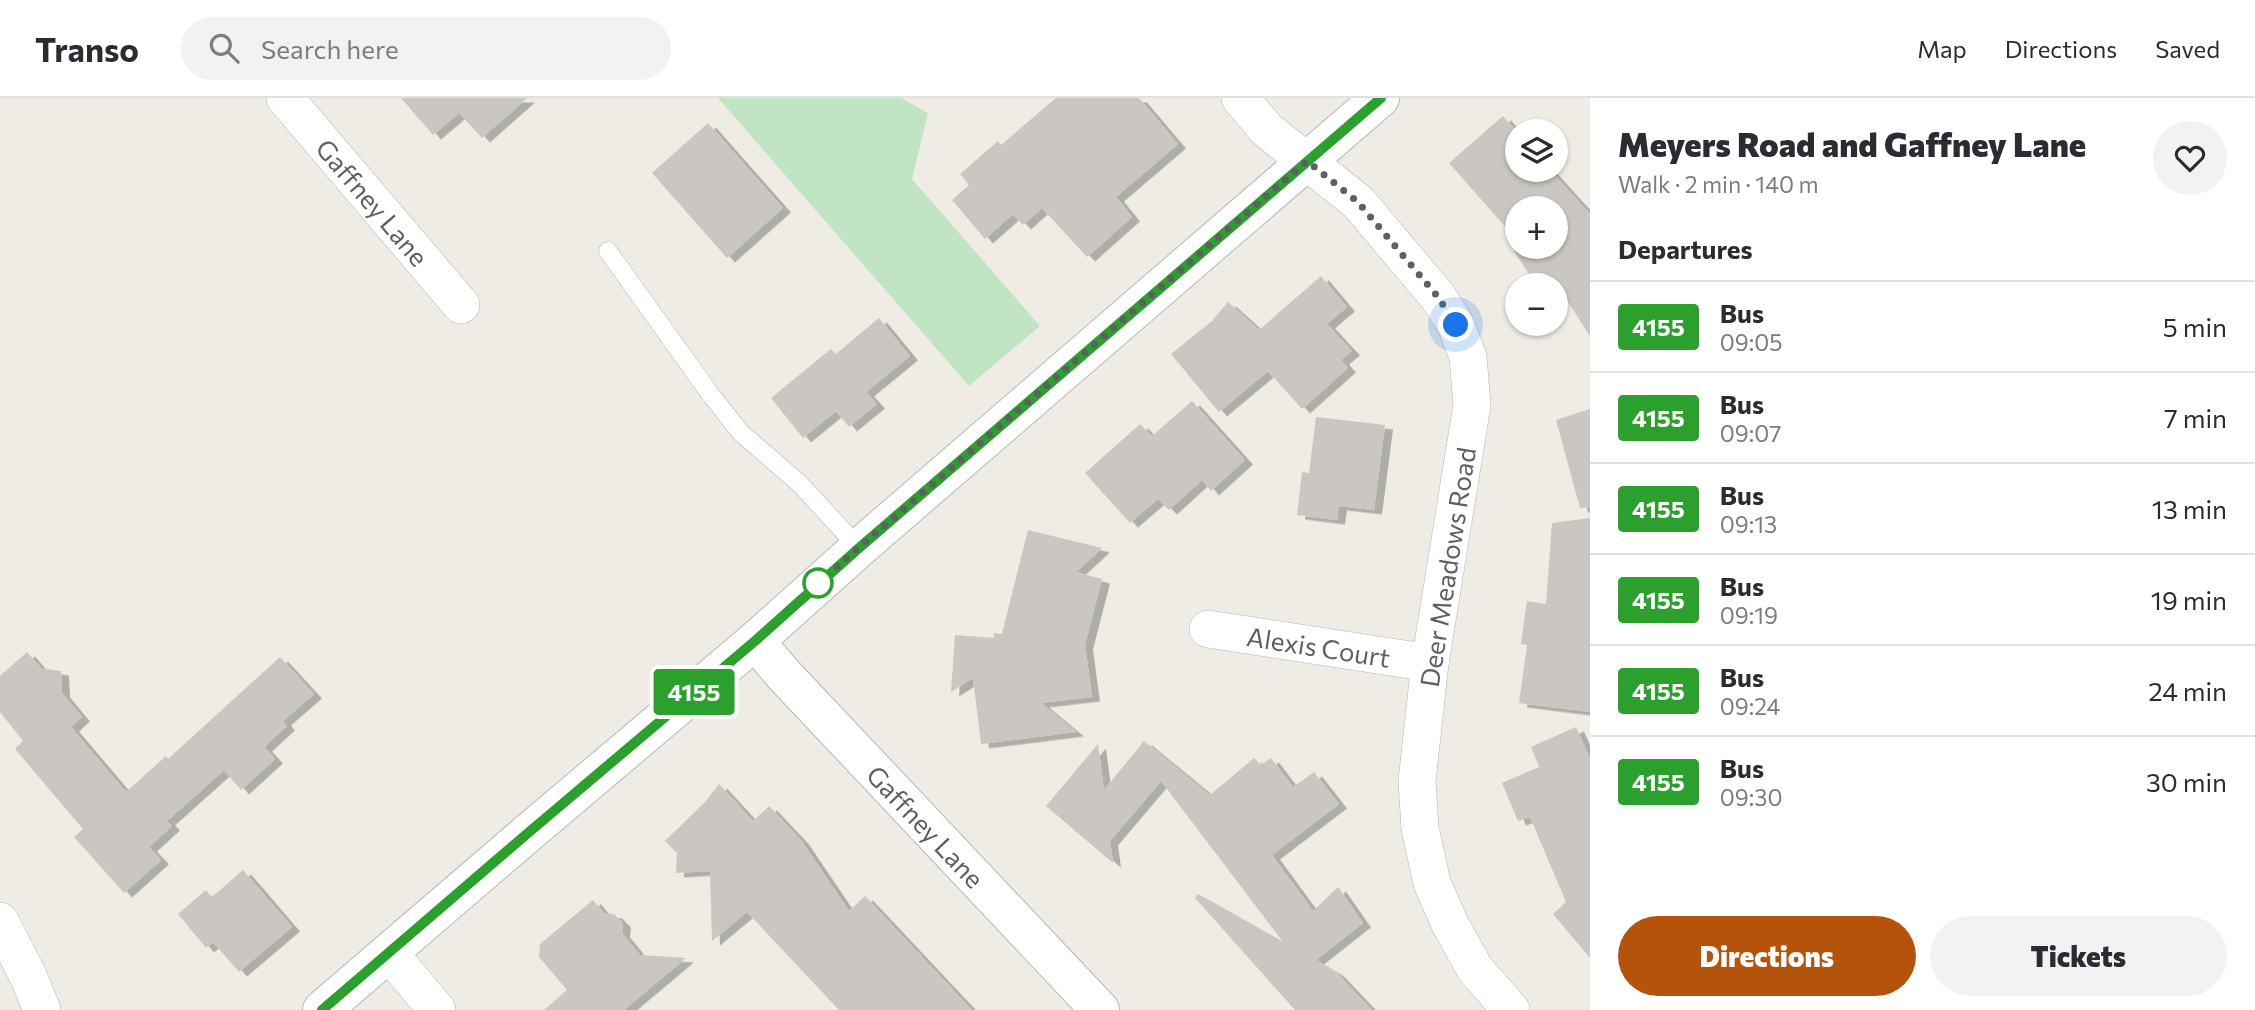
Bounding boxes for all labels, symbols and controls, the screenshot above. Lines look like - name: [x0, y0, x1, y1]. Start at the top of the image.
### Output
- search box: [181, 17, 671, 80]
- text: Transo: [35, 28, 139, 69]
- icon: search: [205, 29, 243, 67]
- text: Search here: [261, 33, 399, 64]
- text: Map: [1917, 34, 1967, 63]
- text: Directions: [2005, 34, 2117, 63]
- text: Saved: [2155, 34, 2220, 63]
- map controls: [1505, 119, 1568, 336]
- button: layers: [1505, 119, 1568, 182]
- button: heart: [2153, 121, 2227, 195]
- text: Meyers Road and Gaffney Lane: [1618, 123, 2086, 164]
- street label: Gaffney Lane: [311, 132, 436, 271]
- text: Walk · 2 min · 140 m: [1618, 170, 1818, 198]
- button: +: [1505, 196, 1568, 259]
- text: Departures: [1618, 233, 1753, 264]
- button: −: [1505, 273, 1568, 336]
- text: Bus: [1720, 297, 1764, 328]
- your location: [1438, 307, 1473, 342]
- text: 5 min: [2163, 311, 2227, 342]
- text: 4155: [1632, 312, 1685, 341]
- text: 09:05: [1720, 328, 1782, 356]
- text: Bus: [1720, 388, 1764, 419]
- text: 7 min: [2164, 402, 2227, 433]
- text: 4155: [1632, 403, 1685, 432]
- text: 09:07: [1720, 419, 1781, 447]
- street label: Deer Meadows Road: [1413, 445, 1481, 689]
- text: Bus: [1720, 479, 1764, 510]
- text: 13 min: [2152, 493, 2227, 524]
- text: 4155: [1632, 494, 1685, 523]
- text: 09:13: [1720, 510, 1777, 538]
- unlabelled marker: [803, 568, 833, 598]
- text: Bus: [1720, 570, 1764, 601]
- text: 19 min: [2151, 584, 2227, 615]
- text: 4155: [1632, 585, 1685, 614]
- text: 09:19: [1720, 601, 1778, 629]
- street label: Alexis Court: [1245, 620, 1393, 672]
- text: Bus: [1720, 661, 1764, 692]
- line badge: 4155: [645, 669, 743, 715]
- text: 24 min: [2148, 675, 2227, 706]
- text: 4155: [1632, 676, 1685, 705]
- text: 4155: [668, 677, 720, 706]
- text: 09:24: [1720, 692, 1780, 720]
- text: Bus: [1720, 752, 1764, 783]
- street label: Gaffney Lane: [861, 758, 991, 893]
- text: 30 min: [2146, 766, 2227, 797]
- text: 4155: [1632, 767, 1685, 796]
- text: 09:30: [1720, 783, 1782, 811]
- button: Directions: [1618, 916, 1916, 996]
- button: Tickets: [1930, 916, 2227, 996]

